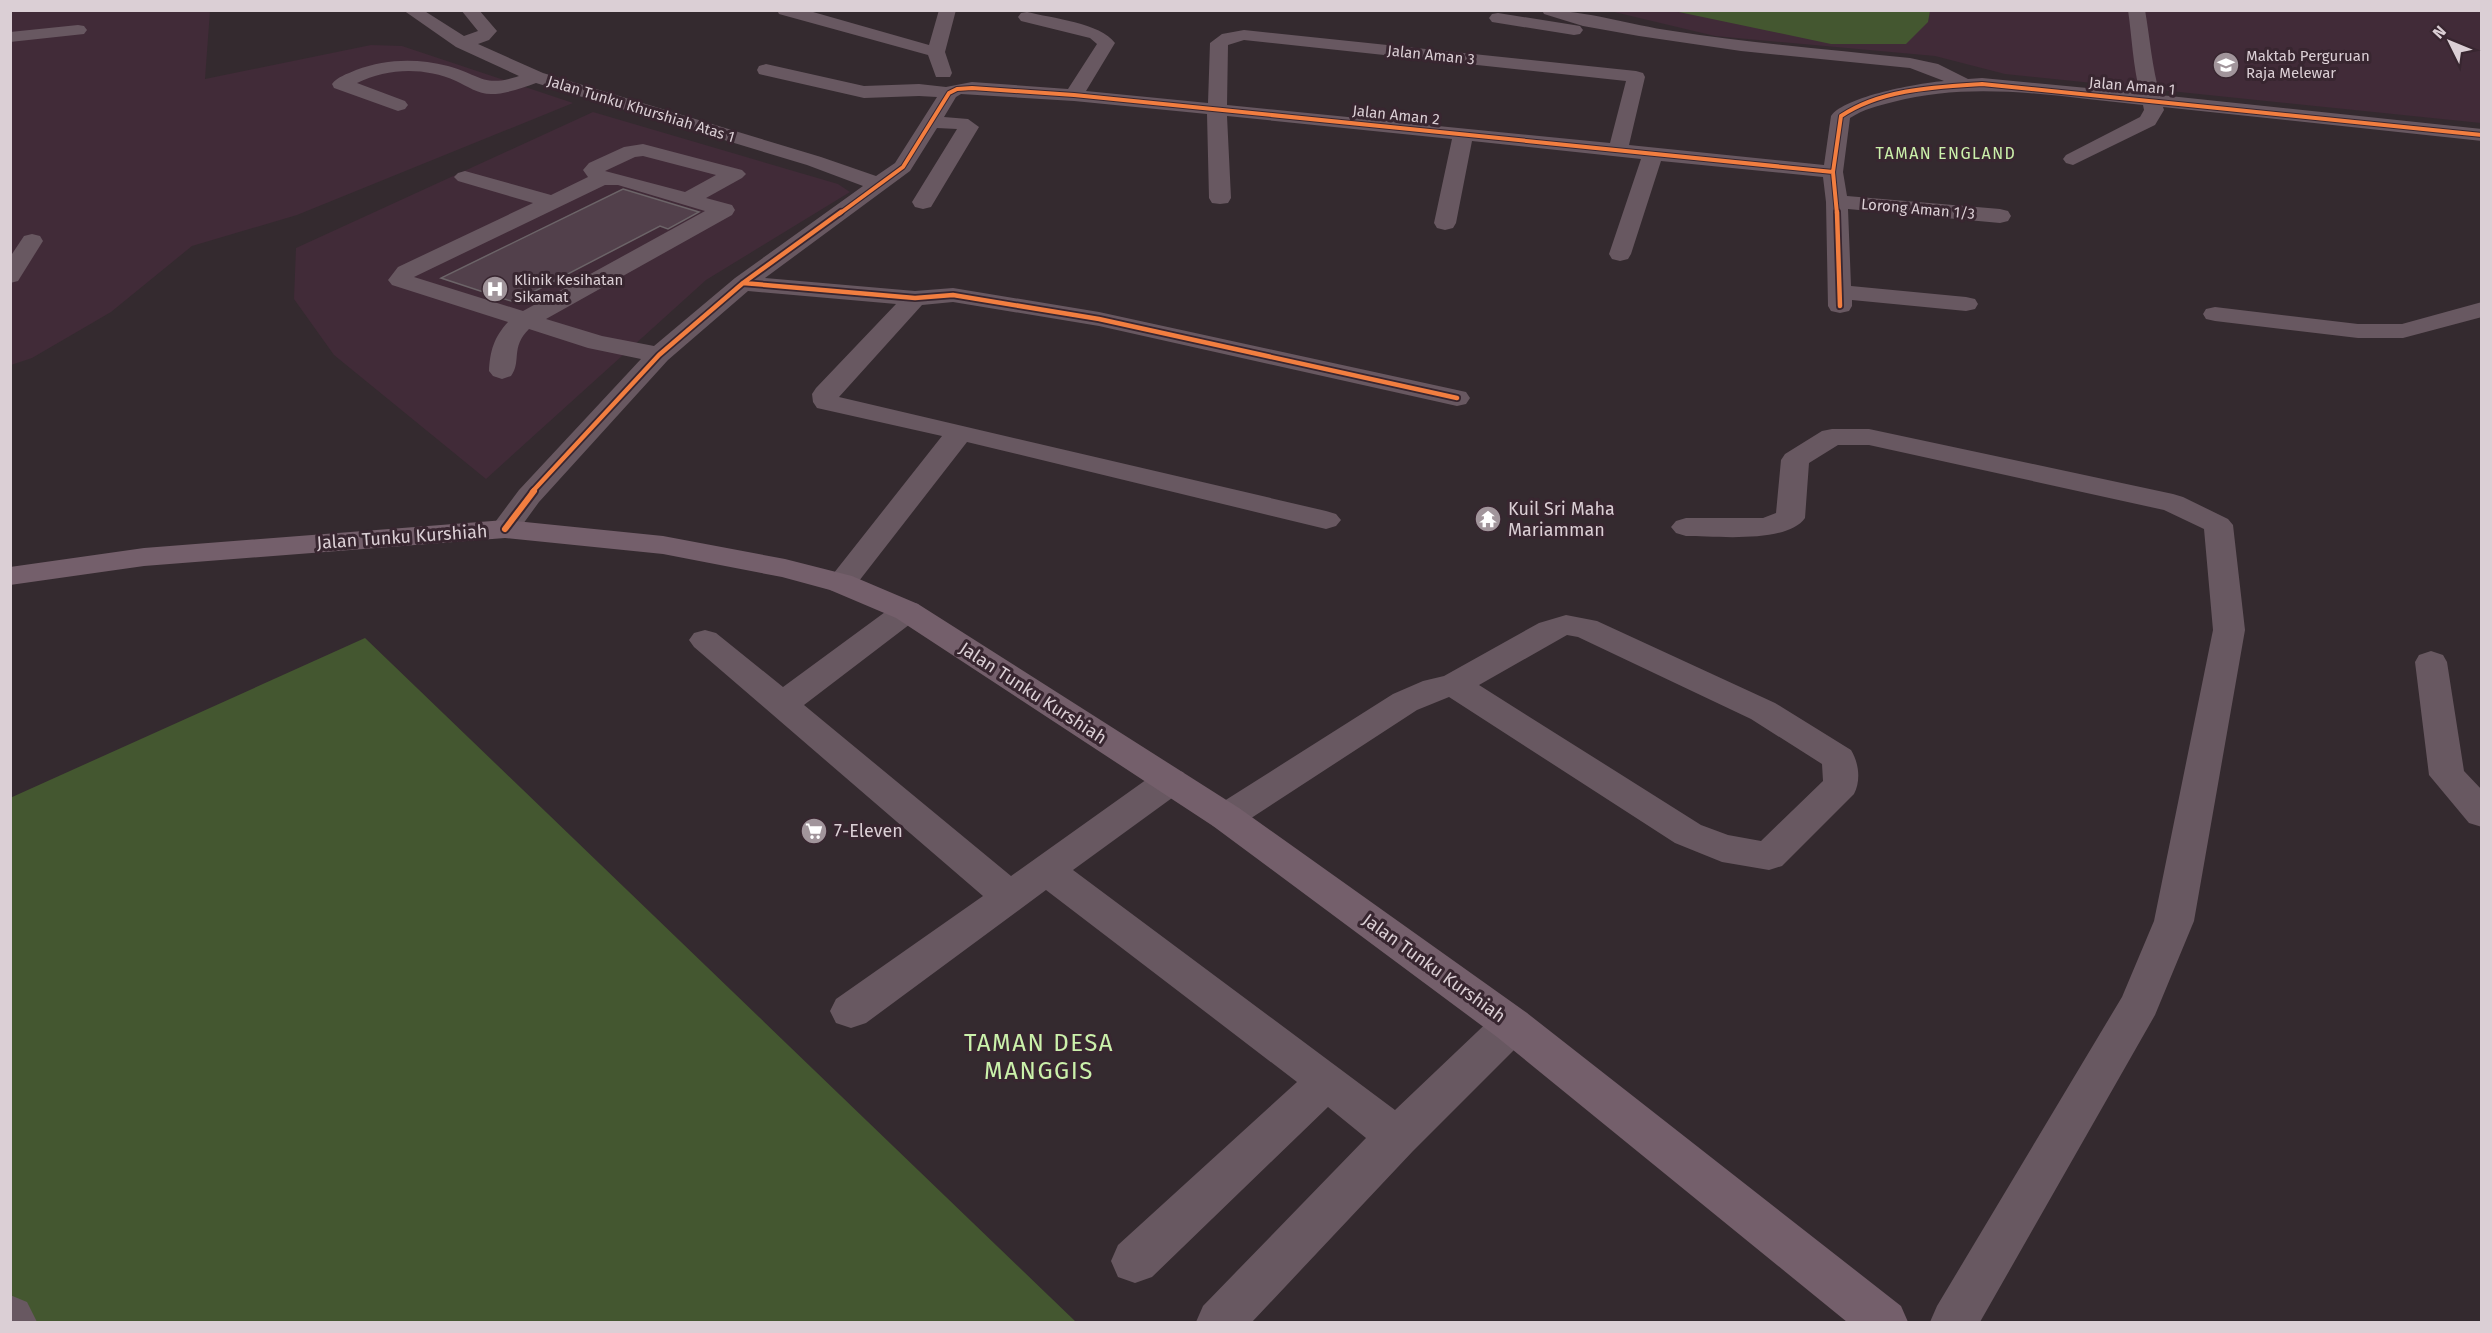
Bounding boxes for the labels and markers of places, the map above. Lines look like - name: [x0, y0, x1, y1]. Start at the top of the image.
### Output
- place label: Maktab Perguruan Raja Melewar: [2246, 47, 2370, 82]
- school or university icon: Maktab Perguruan Raja Melewar: [2211, 50, 2241, 80]
- place label: Klinik Kesihatan Sikamat: [514, 271, 623, 306]
- hospital icon: Klinik Kesihatan Sikamat: [480, 274, 510, 304]
- place label: Kuil Sri Maha Mariamman: [1508, 498, 1615, 541]
- temple icon: Kuil Sri Maha Mariamman: [1473, 504, 1503, 534]
- supermarket icon: 7-Eleven: [799, 816, 829, 846]
- place label: 7-Eleven: [834, 820, 903, 842]

